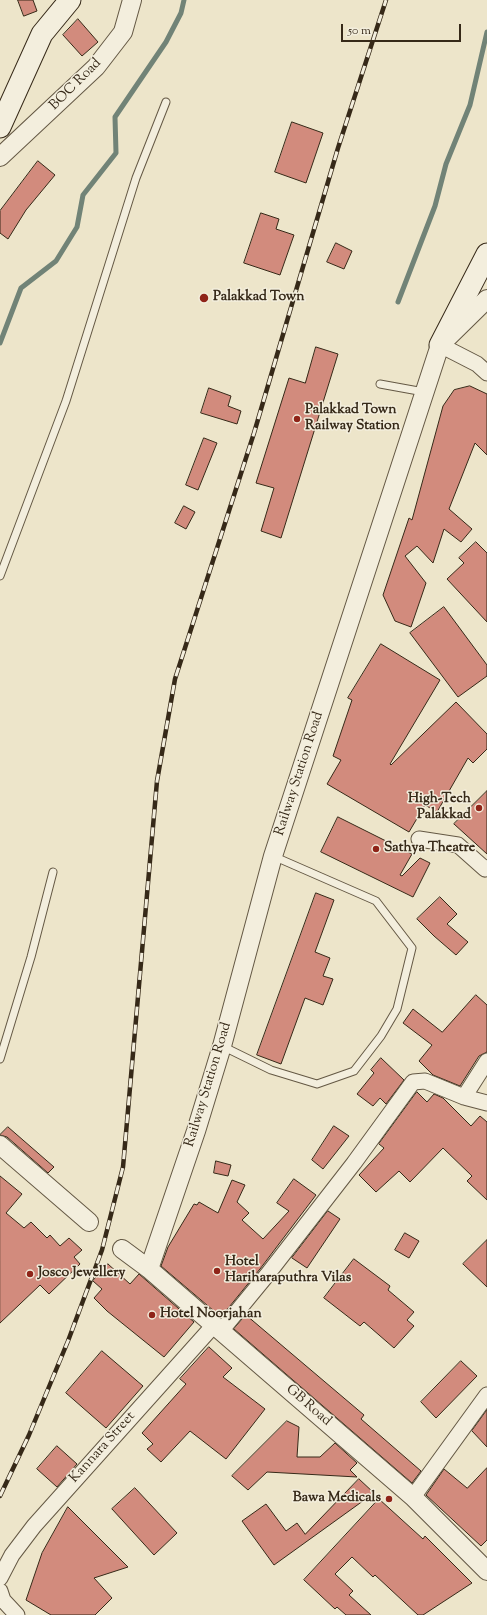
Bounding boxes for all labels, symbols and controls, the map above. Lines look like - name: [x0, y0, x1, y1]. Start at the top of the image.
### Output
- scale bar: [343, 16, 463, 42]
- text: 50 m: [348, 22, 371, 40]
- street label: BOC Road: [47, 56, 105, 114]
- place label: Palakkad Town: [213, 290, 305, 306]
- marker: Palakkad Town: [198, 292, 210, 304]
- place label: Palakkad Town Railway Station: [305, 403, 400, 436]
- marker: Palakkad Town Railway Station: [292, 414, 302, 424]
- street label: Railway Station Road: [272, 710, 328, 838]
- place label: High-Tech Palakkad: [408, 792, 471, 824]
- marker: High-Tech Palakkad: [474, 803, 484, 813]
- place label: Sathya Theatre: [384, 841, 475, 857]
- marker: Sathya Theatre: [371, 844, 381, 854]
- street label: Railway Station Road: [182, 1021, 236, 1149]
- place label: Hotel Hariharaputhra Vilas: [225, 1255, 351, 1288]
- place label: Josco Jewellery: [38, 1266, 125, 1282]
- marker: Hotel Hariharaputhra Vilas: [212, 1266, 222, 1276]
- marker: Josco Jewellery: [25, 1269, 35, 1279]
- place label: Hotel Noorjahan: [160, 1307, 262, 1323]
- marker: Hotel Noorjahan: [147, 1310, 157, 1320]
- street label: GB Road: [282, 1382, 334, 1430]
- street label: Kannara Street: [67, 1409, 139, 1487]
- place label: Bawa Medicals: [293, 1491, 381, 1507]
- marker: Bawa Medicals: [384, 1494, 394, 1504]

